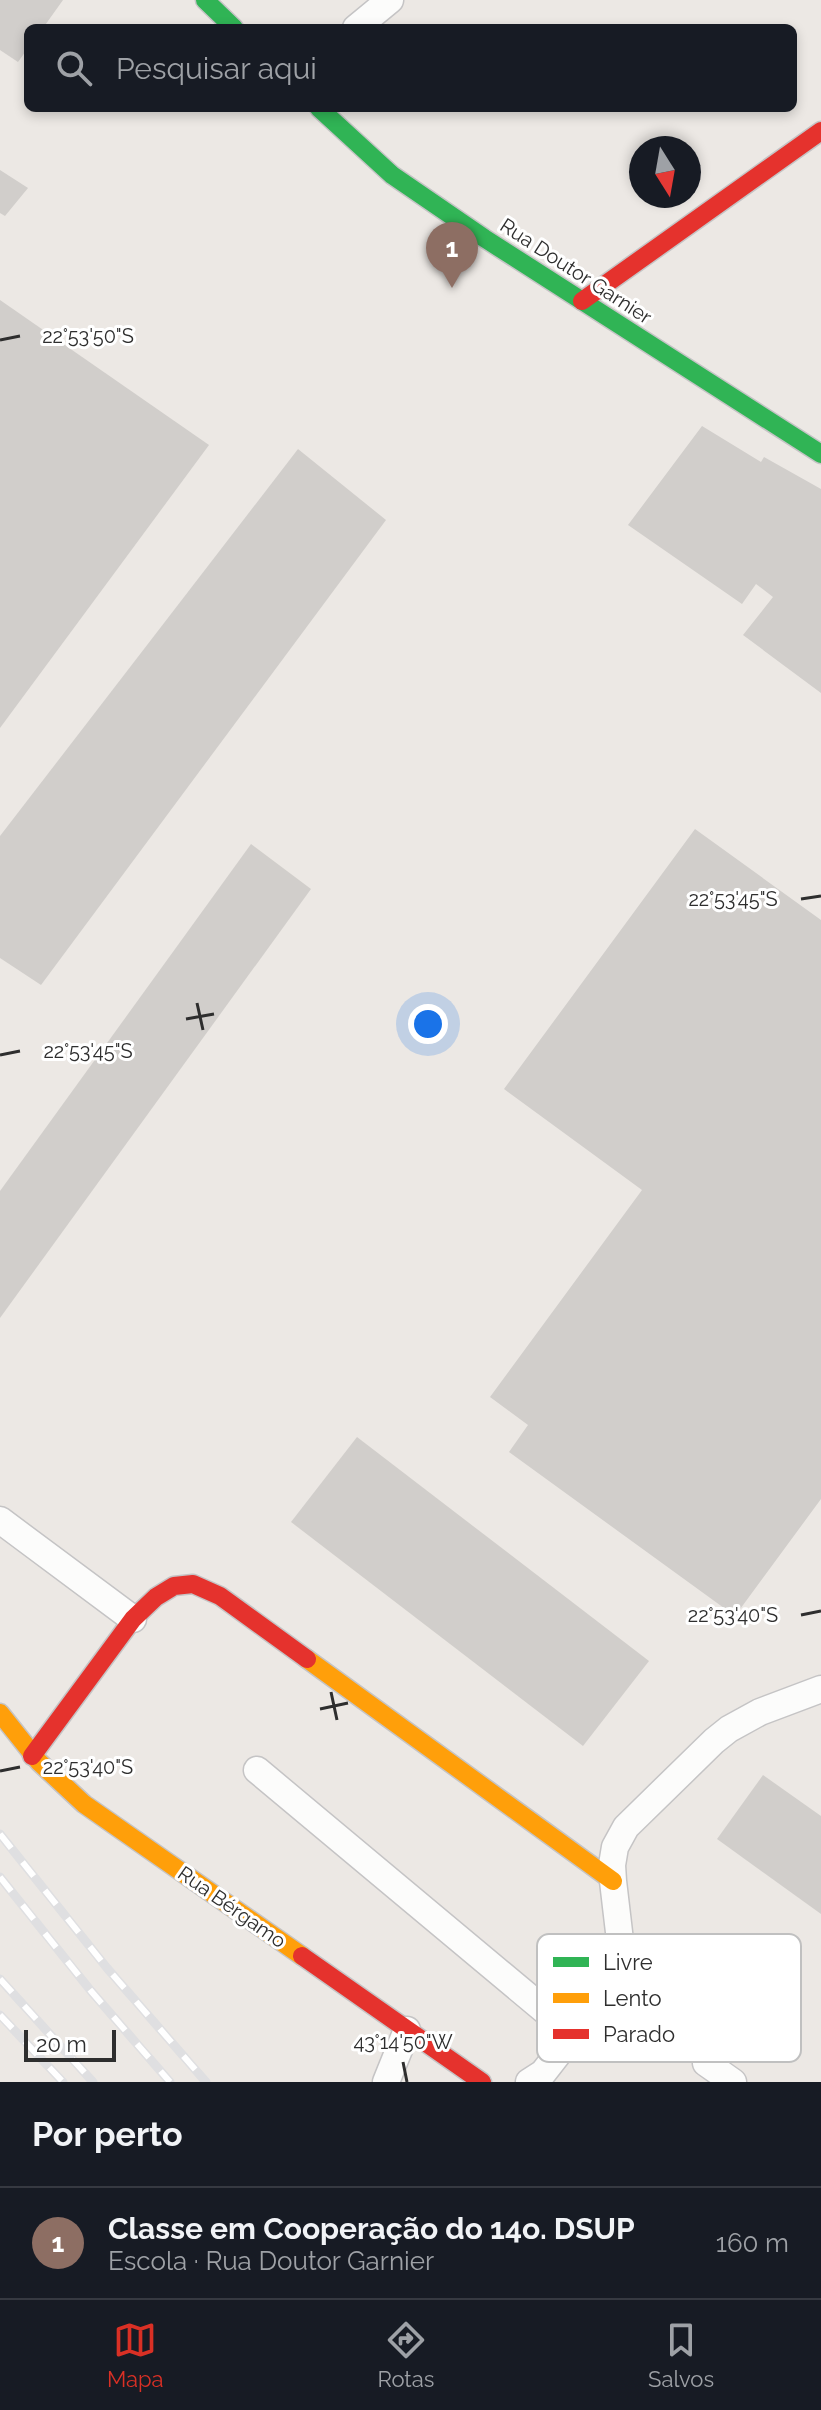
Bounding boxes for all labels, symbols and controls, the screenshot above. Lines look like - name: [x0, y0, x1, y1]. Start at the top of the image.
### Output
- search box: [24, 24, 797, 112]
- icon: search: [52, 46, 96, 90]
- text: Pesquisar aqui: [116, 51, 317, 86]
- north arrow: [629, 136, 701, 208]
- street label: Rua Doutor Garnier: [496, 213, 656, 329]
- pin: 1: [426, 222, 478, 288]
- text: 22°53'50"S: [42, 324, 134, 348]
- text: 22°53'45"S: [688, 887, 778, 911]
- your location: [408, 1004, 448, 1044]
- text: 22°53'45"S: [43, 1039, 133, 1063]
- text: 22°53'40"S: [688, 1603, 778, 1627]
- text: 22°53'40"S: [43, 1755, 133, 1779]
- street label: Rua Bérgamo: [173, 1861, 291, 1953]
- legend: [537, 1934, 801, 2062]
- text: Livre: [603, 1949, 653, 1975]
- text: Lento: [603, 1985, 661, 2011]
- text: Parado: [603, 2021, 675, 2047]
- scale bar: [24, 2026, 116, 2062]
- text: 43°14'50"W: [353, 2030, 453, 2054]
- text: 20 m: [36, 2031, 87, 2057]
- text: Por perto: [32, 2114, 183, 2154]
- text: Classe em Cooperação do 14o. DSUP: [108, 2211, 635, 2246]
- text: 1: [52, 2228, 64, 2258]
- text: 160 m: [716, 2228, 789, 2258]
- text: Escola · Rua Doutor Garnier: [108, 2246, 434, 2276]
- tab: Mapa: [107, 2318, 164, 2392]
- tab: Rotas: [377, 2318, 434, 2392]
- tab: Salvos: [648, 2318, 714, 2392]

